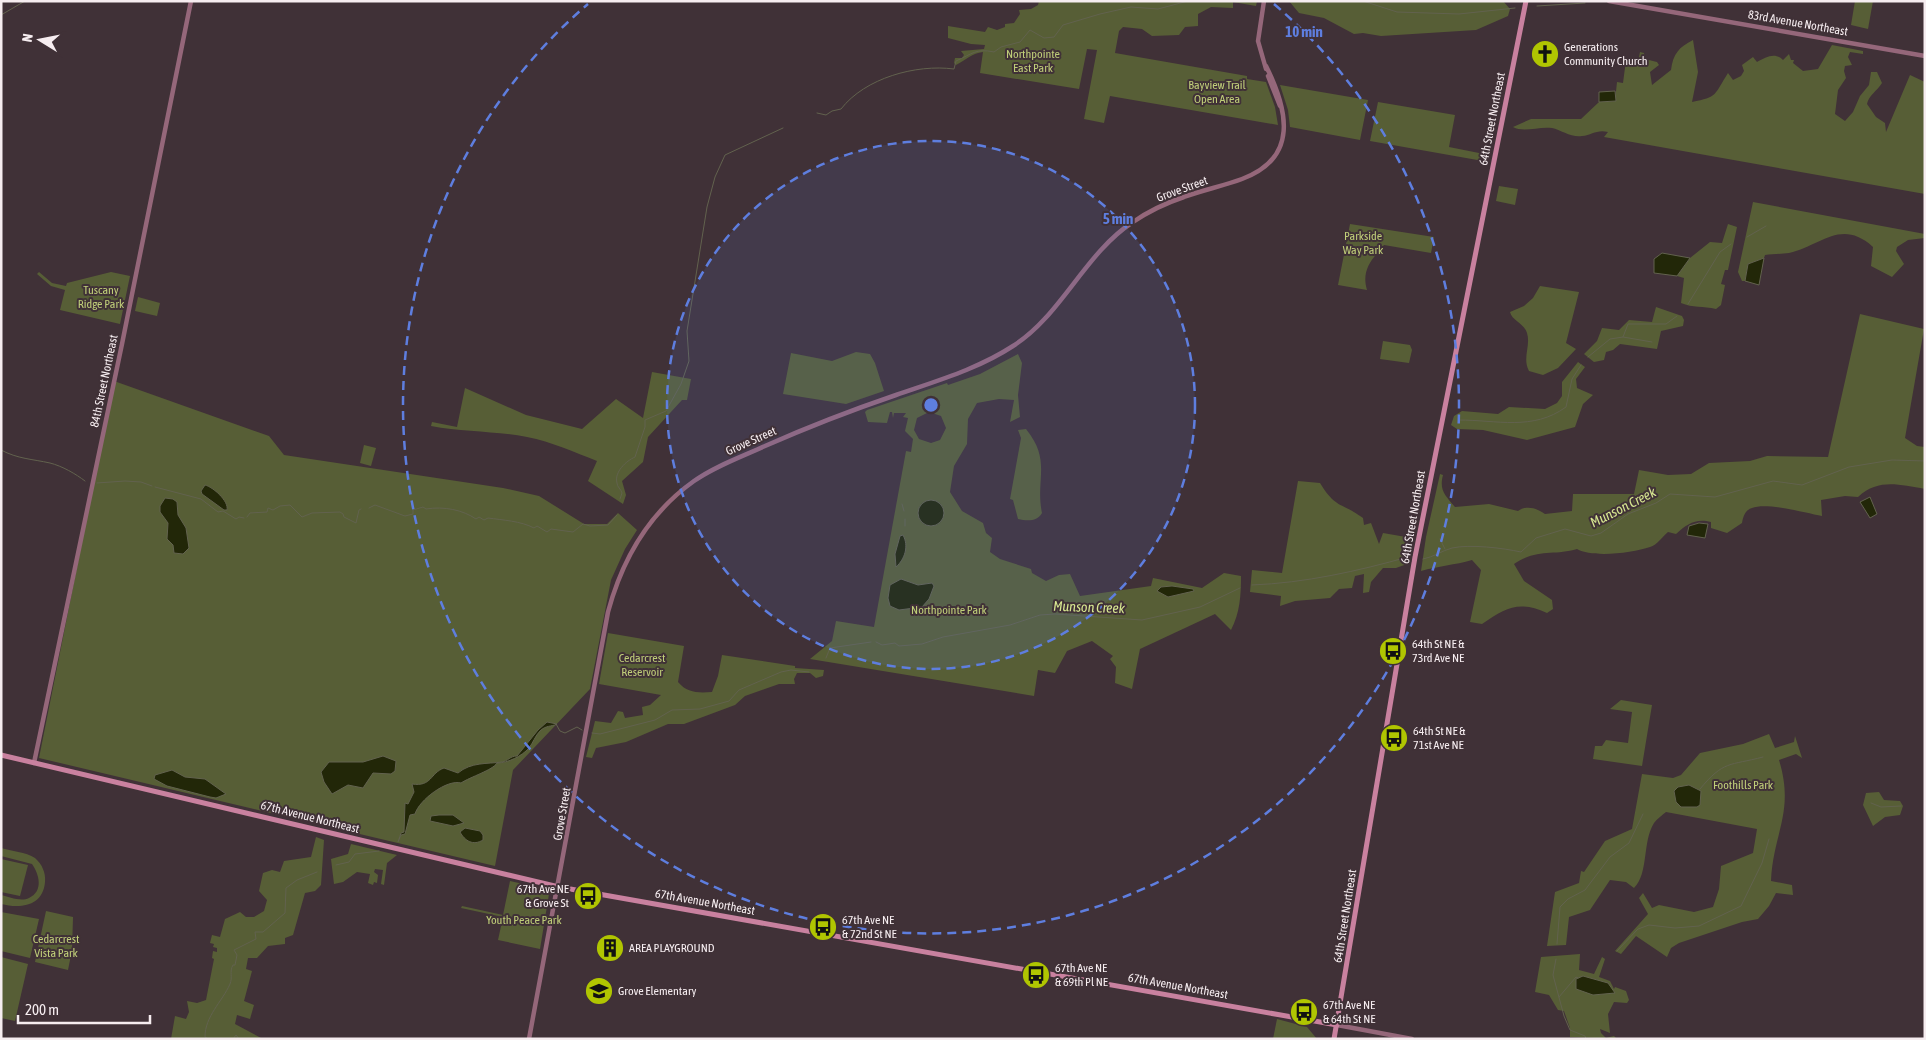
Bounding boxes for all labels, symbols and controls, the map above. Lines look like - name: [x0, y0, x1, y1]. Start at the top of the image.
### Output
- street label: 83rd Avenue Northeast: [1747, 7, 1850, 39]
- north arrow: [15, 15, 65, 65]
- text: 10 min: [1285, 23, 1323, 40]
- text: N: [19, 32, 36, 43]
- church icon: Generations Community Church: [1530, 39, 1560, 69]
- place label: Generations Community Church: [1564, 40, 1648, 68]
- park label: Northpointe East Park: [1006, 47, 1060, 75]
- street label: 64th Street Northeast: [1476, 71, 1508, 167]
- park label: Bayview Trail Open Area: [1188, 78, 1247, 106]
- street label: Grove Street: [1154, 173, 1210, 205]
- text: 5 min: [1103, 210, 1133, 227]
- park label: Parkside Way Park: [1343, 229, 1384, 257]
- park label: Tuscany Ridge Park: [78, 283, 125, 311]
- street label: 84th Street Northeast: [87, 333, 121, 429]
- centre of rings: [922, 396, 940, 414]
- street label: Grove Street: [724, 423, 779, 458]
- street label: 64th Street Northeast: [1398, 469, 1428, 565]
- water label: Munson Creek: [1587, 483, 1659, 530]
- water label: Munson Creek: [1053, 598, 1126, 616]
- park label: Northpointe Park: [911, 603, 988, 617]
- bus stop icon: 64th St NE & 73rd Ave NE: [1378, 636, 1408, 666]
- place label: 64th St NE & 73rd Ave NE: [1412, 637, 1465, 665]
- park label: Cedarcrest Reservoir: [619, 651, 666, 679]
- bus stop icon: 64th St NE & 71st Ave NE: [1379, 723, 1409, 753]
- place label: 64th St NE & 71st Ave NE: [1413, 724, 1466, 752]
- park label: Foothills Park: [1713, 778, 1774, 792]
- street label: Grove Street: [550, 786, 574, 842]
- street label: 67th Avenue Northeast: [259, 798, 361, 836]
- street label: 64th Street Northeast: [1331, 868, 1359, 964]
- bus stop icon: 67th Ave NE & Grove St: [573, 881, 603, 911]
- place label: 67th Ave NE & Grove St: [517, 882, 570, 910]
- street label: 67th Avenue Northeast: [654, 886, 757, 918]
- bus stop icon: 67th Ave NE & 72nd St NE: [808, 912, 838, 942]
- park label: Youth Peace Park: [486, 913, 562, 927]
- place label: 67th Ave NE & 72nd St NE: [842, 913, 897, 941]
- park label: Cedarcrest Vista Park: [33, 932, 80, 960]
- building icon: AREA PLAYGROUND: [595, 933, 625, 963]
- place label: AREA PLAYGROUND: [629, 941, 715, 955]
- bus stop icon: 67th Ave NE & 69th Pl NE: [1021, 960, 1051, 990]
- place label: 67th Ave NE & 69th Pl NE: [1055, 961, 1108, 989]
- street label: 67th Avenue Northeast: [1127, 970, 1230, 1002]
- school or university icon: Grove Elementary: [584, 976, 614, 1006]
- place label: Grove Elementary: [618, 984, 696, 998]
- scale bar: [18, 992, 150, 1024]
- bus stop icon: 67th Ave NE & 64th St NE: [1289, 997, 1319, 1027]
- place label: 67th Ave NE & 64th St NE: [1323, 998, 1375, 1026]
- text: 200 m: [25, 1001, 59, 1018]

